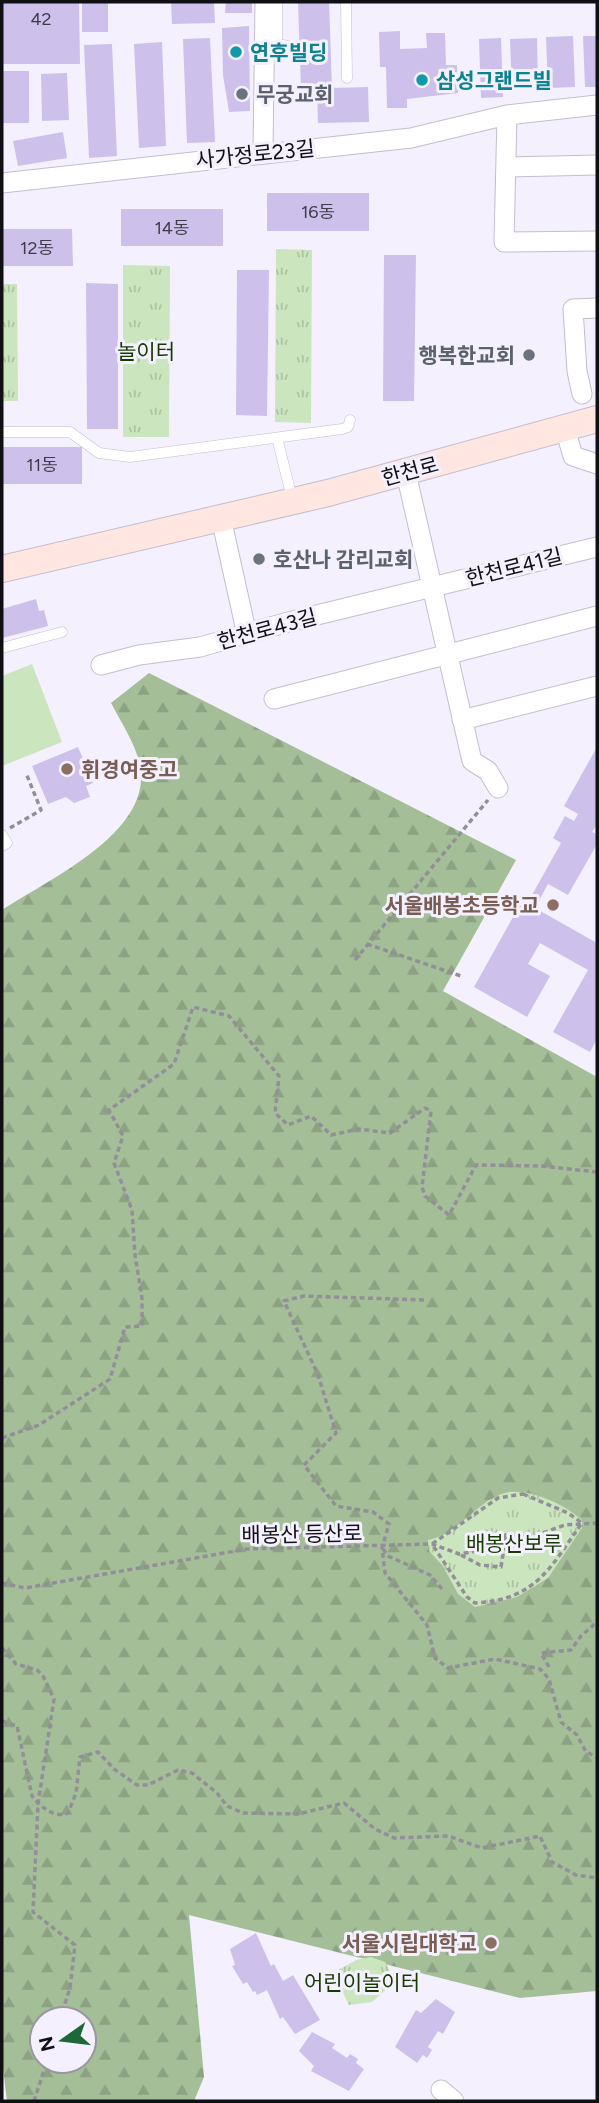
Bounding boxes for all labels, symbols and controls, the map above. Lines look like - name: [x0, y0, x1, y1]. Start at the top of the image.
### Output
- house number: 42: [30, 8, 52, 30]
- place label: 연후빌딩: [250, 40, 327, 65]
- marker: 연후빌딩: [228, 44, 244, 60]
- place label: 삼성그랜드빌: [436, 68, 552, 93]
- marker: 삼성그랜드빌: [414, 72, 430, 88]
- place label: 무궁교회: [256, 82, 333, 107]
- marker: 무궁교회: [234, 86, 250, 102]
- street label: 사가정로23길: [194, 135, 316, 173]
- house number: 16동: [301, 201, 335, 223]
- house number: 14동: [154, 217, 190, 239]
- house number: 12동: [20, 237, 54, 259]
- park label: 놀이터: [117, 339, 175, 364]
- place label: 행복한교회: [418, 343, 515, 368]
- marker: 행복한교회: [521, 347, 537, 363]
- street label: 한천로: [379, 451, 441, 491]
- house number: 11동: [26, 454, 58, 476]
- street label: 한천로41길: [463, 543, 565, 591]
- place label: 호산나 감리교회: [273, 547, 413, 572]
- marker: 호산나 감리교회: [251, 551, 267, 567]
- street label: 한천로43길: [215, 604, 319, 654]
- place label: 휘경여중고: [81, 757, 178, 782]
- marker: 휘경여중고: [59, 761, 75, 777]
- place label: 서울배봉초등학교: [384, 893, 539, 918]
- marker: 서울배봉초등학교: [545, 897, 561, 913]
- street label: 배봉산 등산로: [241, 1520, 363, 1548]
- park label: 배봉산보루: [466, 1531, 562, 1556]
- place label: 서울시립대학교: [342, 1931, 477, 1956]
- marker: 서울시립대학교: [483, 1935, 499, 1951]
- park label: 어린이놀이터: [304, 1970, 420, 1995]
- north arrow: [28, 2005, 98, 2075]
- text: N: [34, 2034, 60, 2054]

